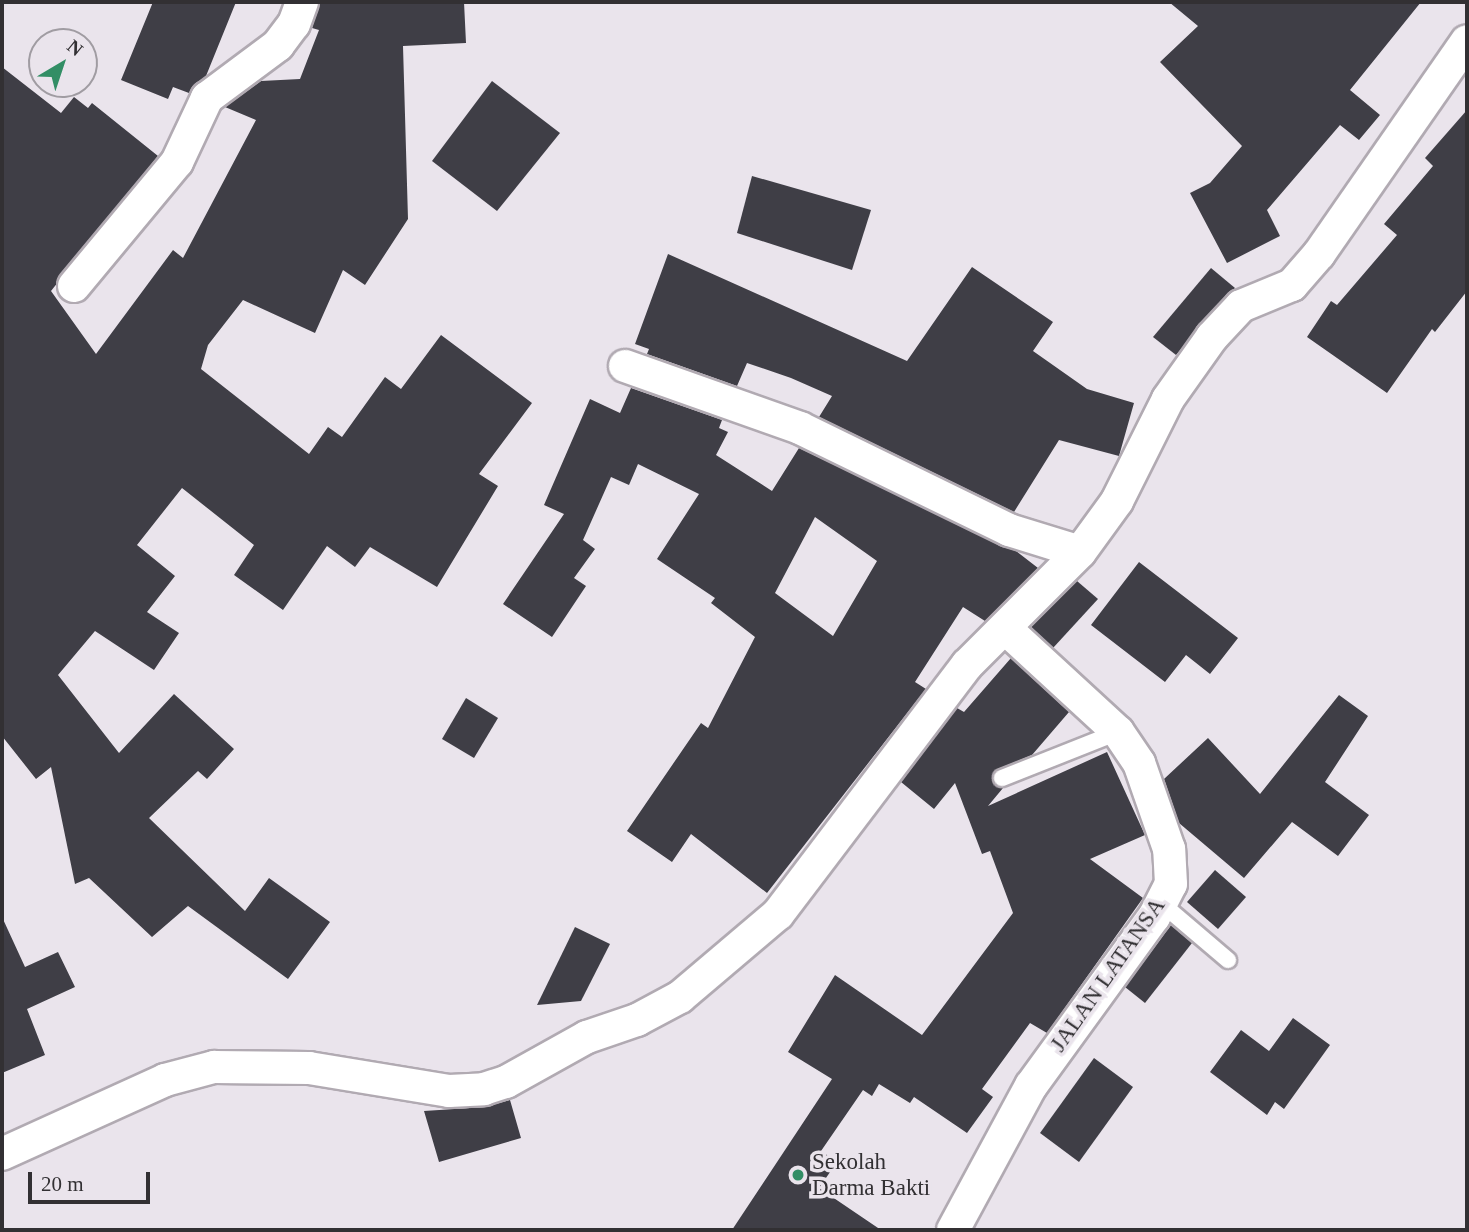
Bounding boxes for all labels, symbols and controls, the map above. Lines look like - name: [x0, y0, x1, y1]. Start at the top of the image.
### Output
- north arrow: [28, 28, 98, 98]
- text: N: [63, 35, 87, 60]
- street label: JALAN LATANSA: [1045, 893, 1171, 1057]
- place label: Sekolah Darma Bakti: [812, 1148, 930, 1202]
- scale bar: [32, 1158, 154, 1202]
- marker: Sekolah Darma Bakti: [790, 1167, 806, 1183]
- text: 20 m: [41, 1172, 84, 1196]

